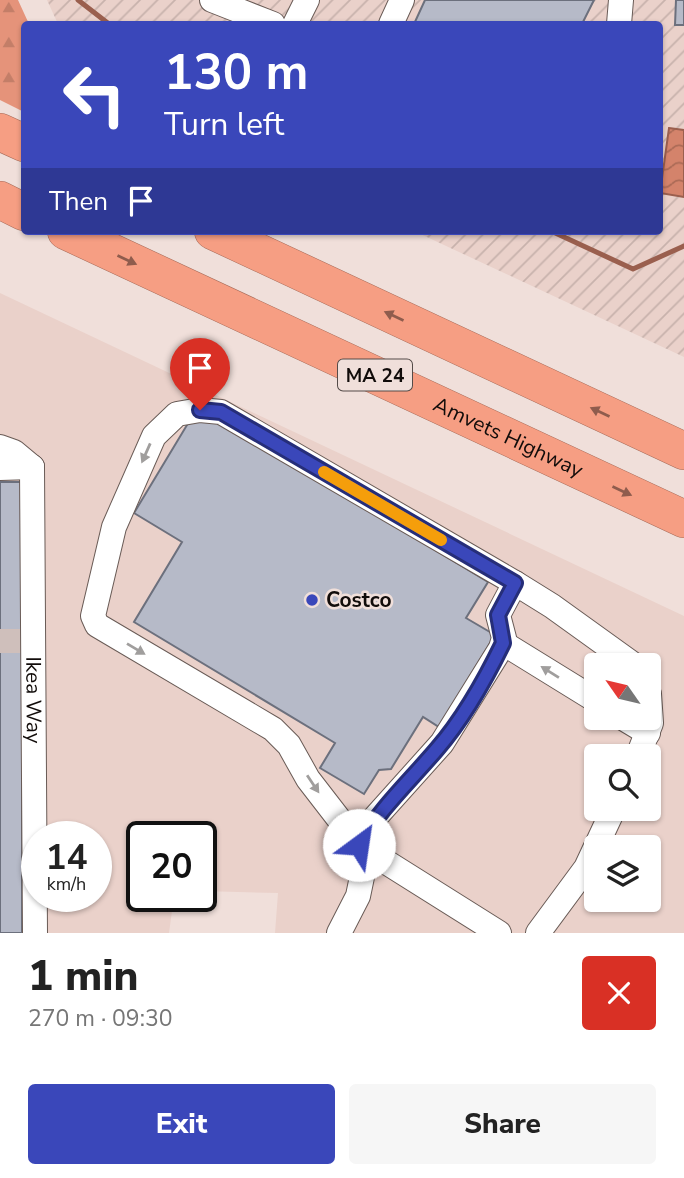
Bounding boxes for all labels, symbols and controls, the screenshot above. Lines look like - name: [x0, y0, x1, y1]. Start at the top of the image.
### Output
- text: 130 m: [164, 39, 308, 106]
- icon: left: [49, 49, 140, 140]
- text: Turn left: [164, 103, 284, 146]
- icon: arrive: [122, 182, 160, 220]
- text: Then: [49, 184, 108, 219]
- one-way arrow: [117, 255, 138, 266]
- one-way arrow: [384, 310, 404, 321]
- pin: [170, 338, 230, 410]
- icon: arrive: [181, 349, 219, 387]
- road number: MA 24: [338, 360, 412, 390]
- street label: Amvets Highway: [429, 390, 588, 484]
- one-way arrow: [590, 406, 610, 418]
- one-way arrow: [140, 443, 151, 464]
- one-way arrow: [612, 485, 632, 496]
- place label: Costco: [326, 586, 392, 614]
- marker: Costco: [304, 592, 320, 608]
- one-way arrow: [127, 642, 146, 655]
- north arrow: [584, 653, 662, 730]
- map controls: [584, 653, 661, 912]
- street label: Ikea Way: [19, 656, 48, 744]
- one-way arrow: [540, 665, 560, 678]
- button: search: [584, 744, 661, 821]
- one-way arrow: [306, 775, 319, 794]
- position arrow: [322, 808, 396, 882]
- speed limit sign: 20: [126, 821, 217, 912]
- text: 14: [45, 834, 88, 881]
- button: layers: [584, 835, 661, 912]
- text: km/h: [47, 872, 86, 896]
- text: 1 min: [28, 948, 138, 1005]
- button: close: [582, 956, 656, 1030]
- text: 270 m · 09:30: [28, 1003, 173, 1034]
- button: Exit: [28, 1084, 335, 1164]
- button: Share: [349, 1084, 656, 1164]

